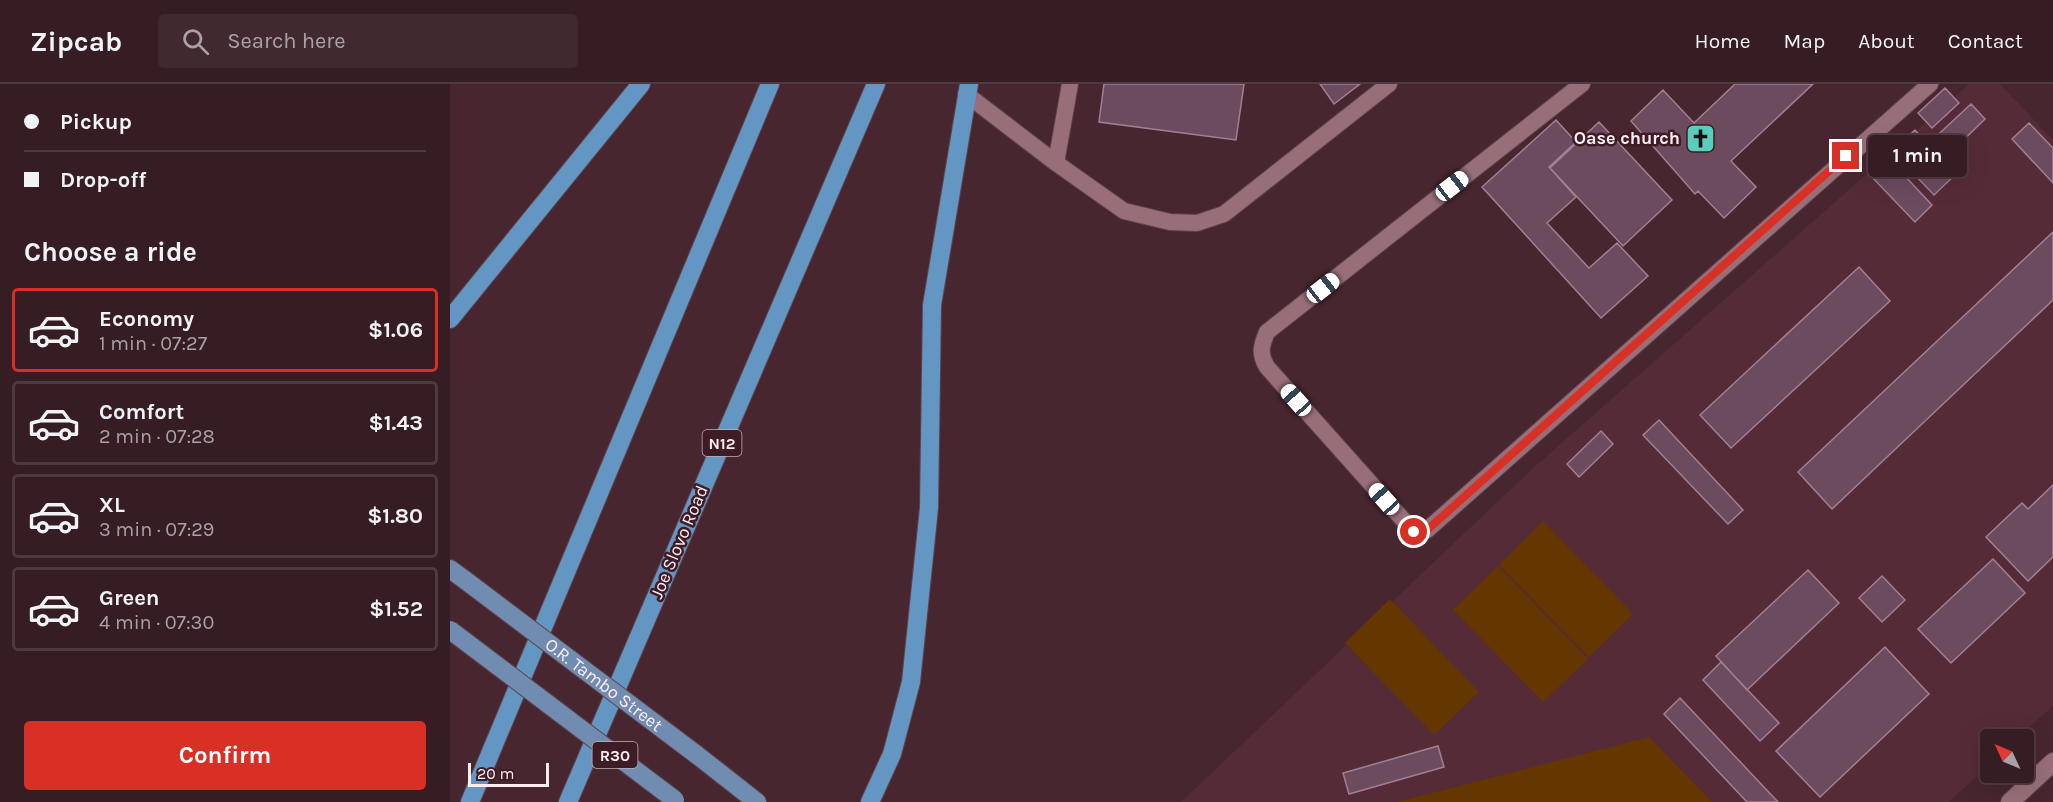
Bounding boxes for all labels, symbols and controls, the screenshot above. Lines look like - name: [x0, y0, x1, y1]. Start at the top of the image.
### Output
- search box: [158, 14, 578, 68]
- text: Zipcab: [30, 25, 122, 58]
- icon: search: [179, 25, 212, 58]
- text: Search here: [227, 28, 346, 54]
- text: Home: [1695, 29, 1751, 53]
- text: Map: [1784, 29, 1825, 53]
- text: About: [1858, 29, 1915, 53]
- text: Contact: [1948, 29, 2023, 53]
- text: Pickup: [60, 109, 132, 135]
- church icon: Oase church: [1685, 122, 1717, 154]
- place label: Oase church: [1574, 127, 1680, 149]
- callout: 1 min: [1867, 135, 1966, 177]
- route end: [1832, 142, 1859, 169]
- text: 1 min: [1892, 144, 1943, 167]
- text: Drop-off: [60, 167, 146, 193]
- car: [1432, 168, 1472, 204]
- text: Choose a ride: [24, 236, 197, 268]
- car: [1303, 270, 1343, 306]
- icon: car: [27, 303, 81, 357]
- text: Economy: [99, 306, 194, 332]
- text: $1.06: [368, 317, 423, 343]
- text: 1 min · 07:27: [99, 332, 207, 355]
- car: [1277, 381, 1315, 419]
- icon: car: [27, 396, 81, 450]
- text: Comfort: [99, 399, 184, 425]
- text: $1.43: [368, 410, 423, 436]
- text: 2 min · 07:28: [99, 425, 215, 448]
- road number: N12: [702, 430, 742, 456]
- car: [1365, 480, 1403, 518]
- street label: Joe Slovo Road: [645, 482, 713, 602]
- icon: car: [27, 489, 81, 543]
- text: XL: [99, 492, 125, 518]
- text: $1.80: [367, 503, 423, 529]
- text: 3 min · 07:29: [99, 518, 214, 541]
- route start: [1400, 518, 1427, 545]
- icon: car: [27, 582, 81, 636]
- text: Green: [99, 585, 160, 611]
- text: $1.52: [369, 596, 423, 622]
- text: 4 min · 07:30: [99, 611, 214, 634]
- street label: O.R. Tambo Street: [541, 633, 667, 736]
- button: Confirm: [24, 721, 426, 790]
- north arrow: [1980, 729, 2034, 783]
- map controls: [1980, 729, 2034, 783]
- road number: R30: [592, 742, 638, 768]
- scale bar: [468, 760, 549, 788]
- text: 20 m: [477, 764, 515, 783]

